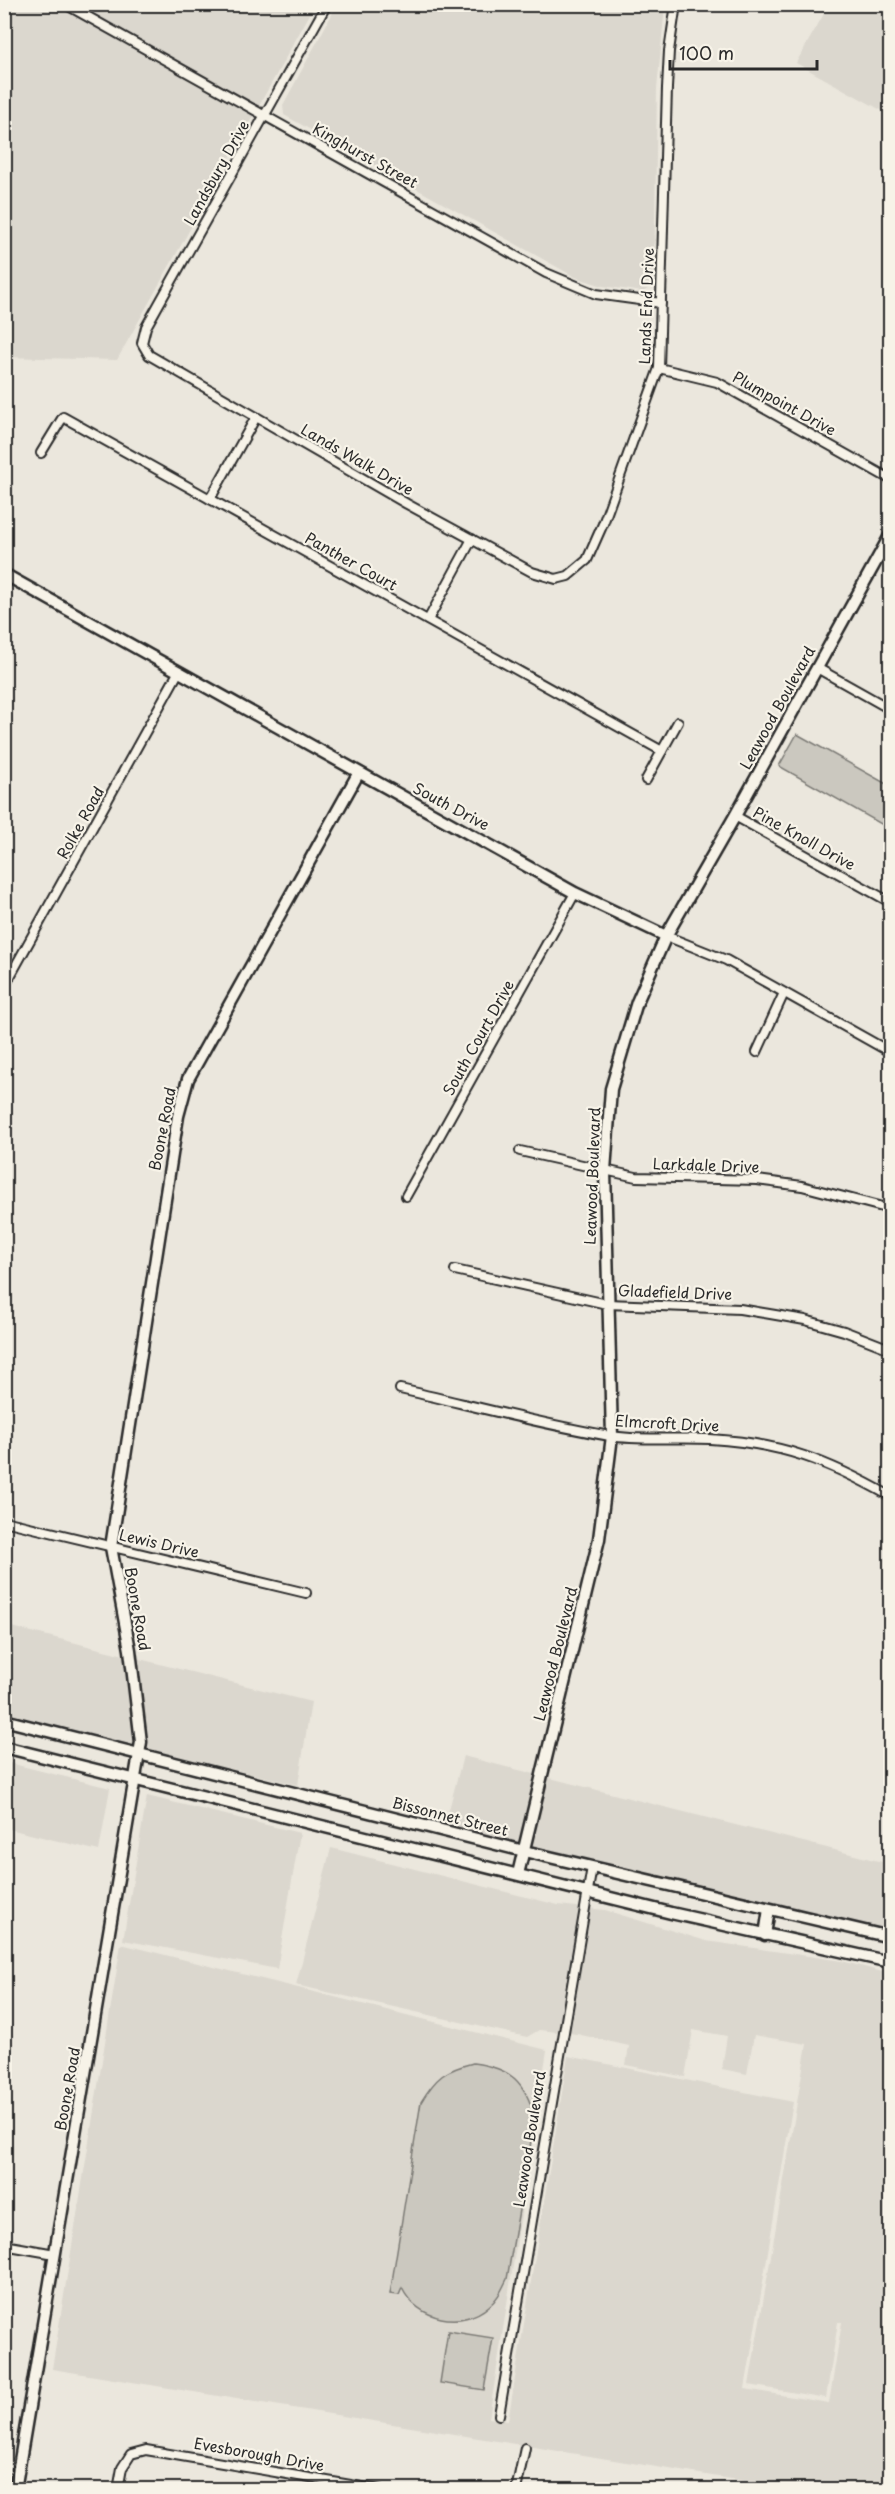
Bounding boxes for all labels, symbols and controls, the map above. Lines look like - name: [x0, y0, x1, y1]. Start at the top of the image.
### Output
- scale bar: [670, 33, 817, 71]
- text: 100 m: [679, 39, 734, 66]
- street label: Landsbury Drive: [177, 115, 254, 229]
- street label: Kinghurst Street: [309, 116, 423, 193]
- street label: Lands End Drive: [632, 247, 659, 365]
- street label: Plumpoint Drive: [729, 365, 841, 441]
- street label: Lands Walk Drive: [297, 417, 418, 500]
- street label: Panther Court: [301, 526, 402, 596]
- street label: Leawood Boulevard: [733, 641, 820, 773]
- street label: South Drive: [409, 776, 494, 835]
- street label: Rolke Road: [50, 782, 109, 863]
- street label: Pine Knoll Drive: [749, 800, 860, 875]
- street label: South Court Drive: [436, 975, 519, 1099]
- street label: Boone Road: [142, 1085, 181, 1172]
- street label: Leawood Boulevard: [578, 1107, 605, 1245]
- street label: Larkdale Drive: [652, 1151, 760, 1178]
- street label: Gladefield Drive: [618, 1278, 733, 1305]
- street label: Elmcroft Drive: [614, 1408, 720, 1437]
- street label: Lewis Drive: [117, 1522, 201, 1563]
- street label: Boone Road: [120, 1565, 157, 1652]
- street label: Leawood Boulevard: [527, 1584, 582, 1723]
- street label: Bissonnet Street: [390, 1790, 511, 1841]
- street label: Boone Road: [48, 2045, 85, 2132]
- street label: Leawood Boulevard: [506, 2069, 551, 2209]
- street label: Evesborough Drive: [192, 2431, 326, 2476]

